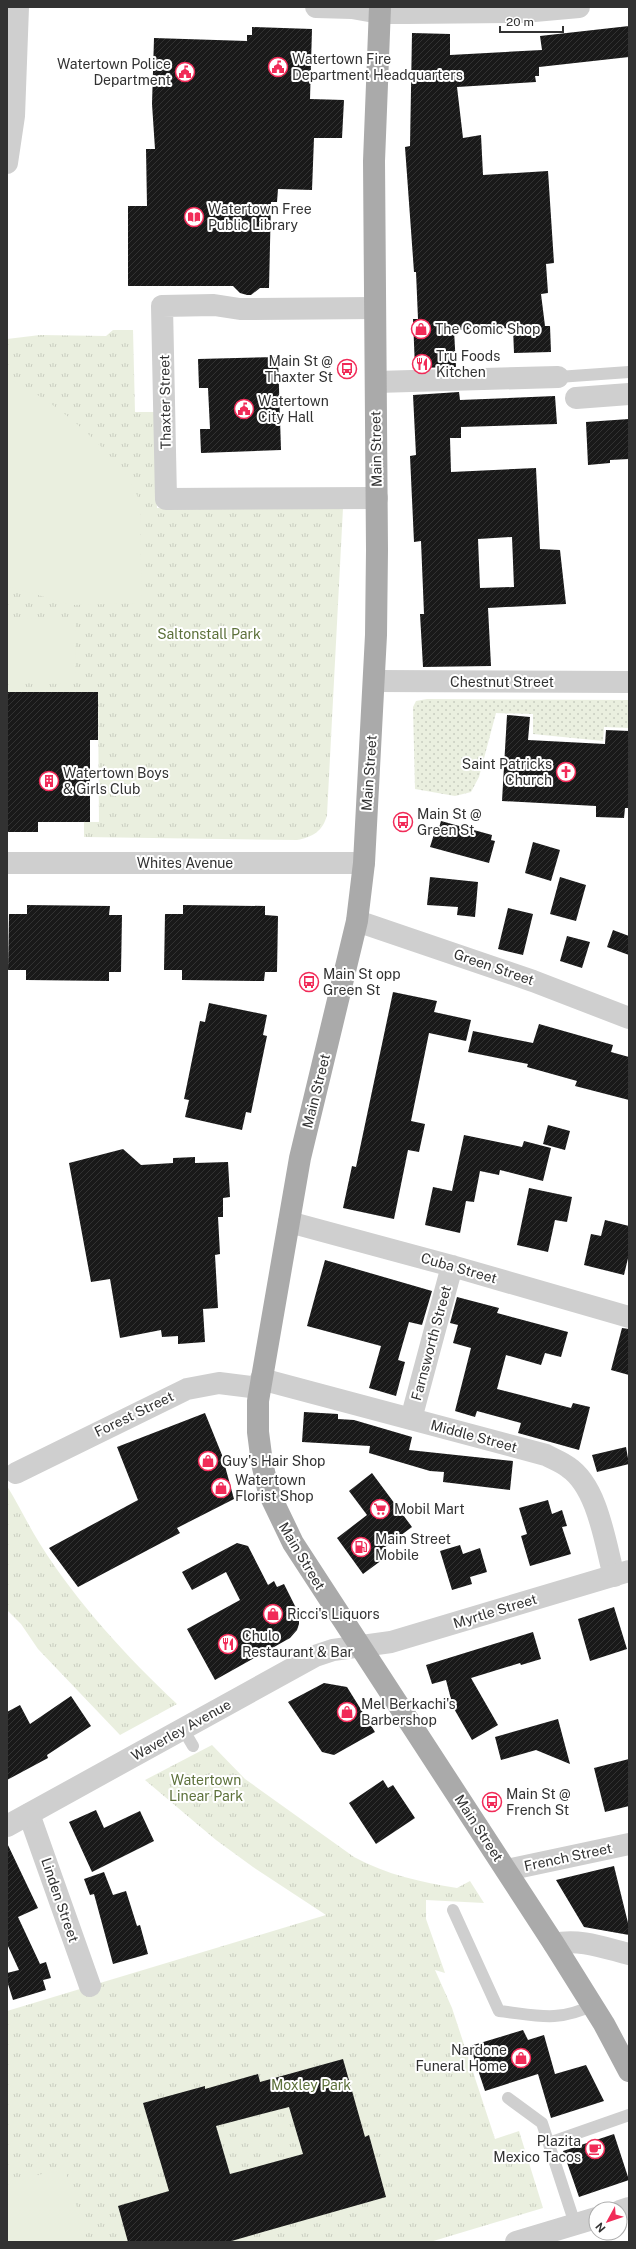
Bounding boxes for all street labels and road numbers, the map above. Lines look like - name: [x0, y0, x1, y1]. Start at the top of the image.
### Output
- street label: Thaxter Street: [156, 355, 174, 449]
- street label: Main Street: [367, 411, 385, 487]
- street label: Chestnut Street: [450, 674, 554, 690]
- street label: Main Street: [358, 735, 380, 811]
- street label: Whites Avenue: [137, 855, 233, 871]
- street label: Green Street: [452, 946, 536, 988]
- street label: Main Street: [299, 1052, 333, 1130]
- street label: Cuba Street: [419, 1250, 499, 1286]
- street label: Farnsworth Street: [408, 1284, 454, 1402]
- street label: Forest Street: [92, 1388, 176, 1440]
- street label: Middle Street: [429, 1417, 519, 1455]
- street label: Main Street: [276, 1519, 328, 1593]
- street label: Myrtle Street: [451, 1591, 539, 1631]
- street label: Waverley Avenue: [128, 1696, 234, 1764]
- street label: Main Street: [452, 1792, 506, 1864]
- street label: French Street: [523, 1840, 613, 1874]
- street label: Linden Street: [38, 1856, 82, 1944]

